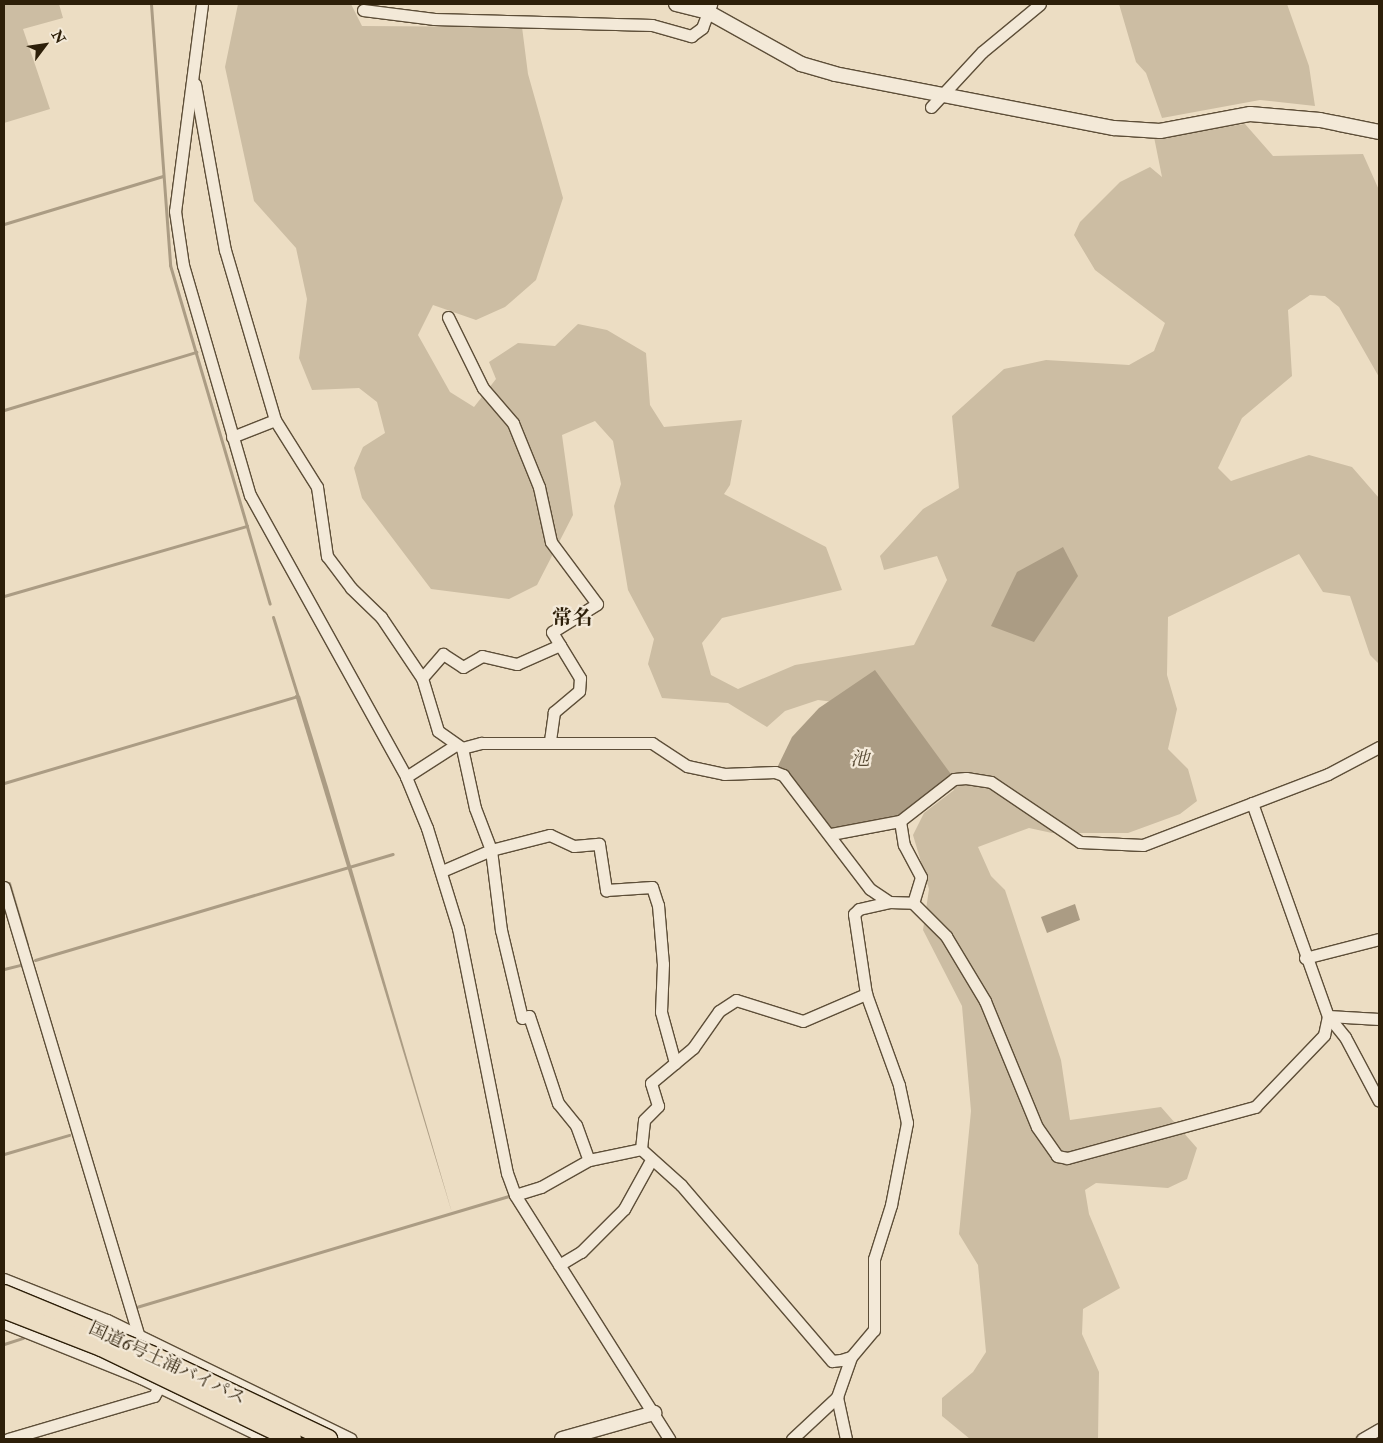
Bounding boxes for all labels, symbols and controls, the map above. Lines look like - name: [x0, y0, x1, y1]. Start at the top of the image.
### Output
- north arrow: [20, 20, 70, 70]
- text: N: [48, 27, 69, 47]
- district label: 常名: [552, 605, 592, 629]
- water label: 池: [851, 749, 869, 771]
- street label: 国道6号土浦バイパス: [85, 1318, 249, 1410]

